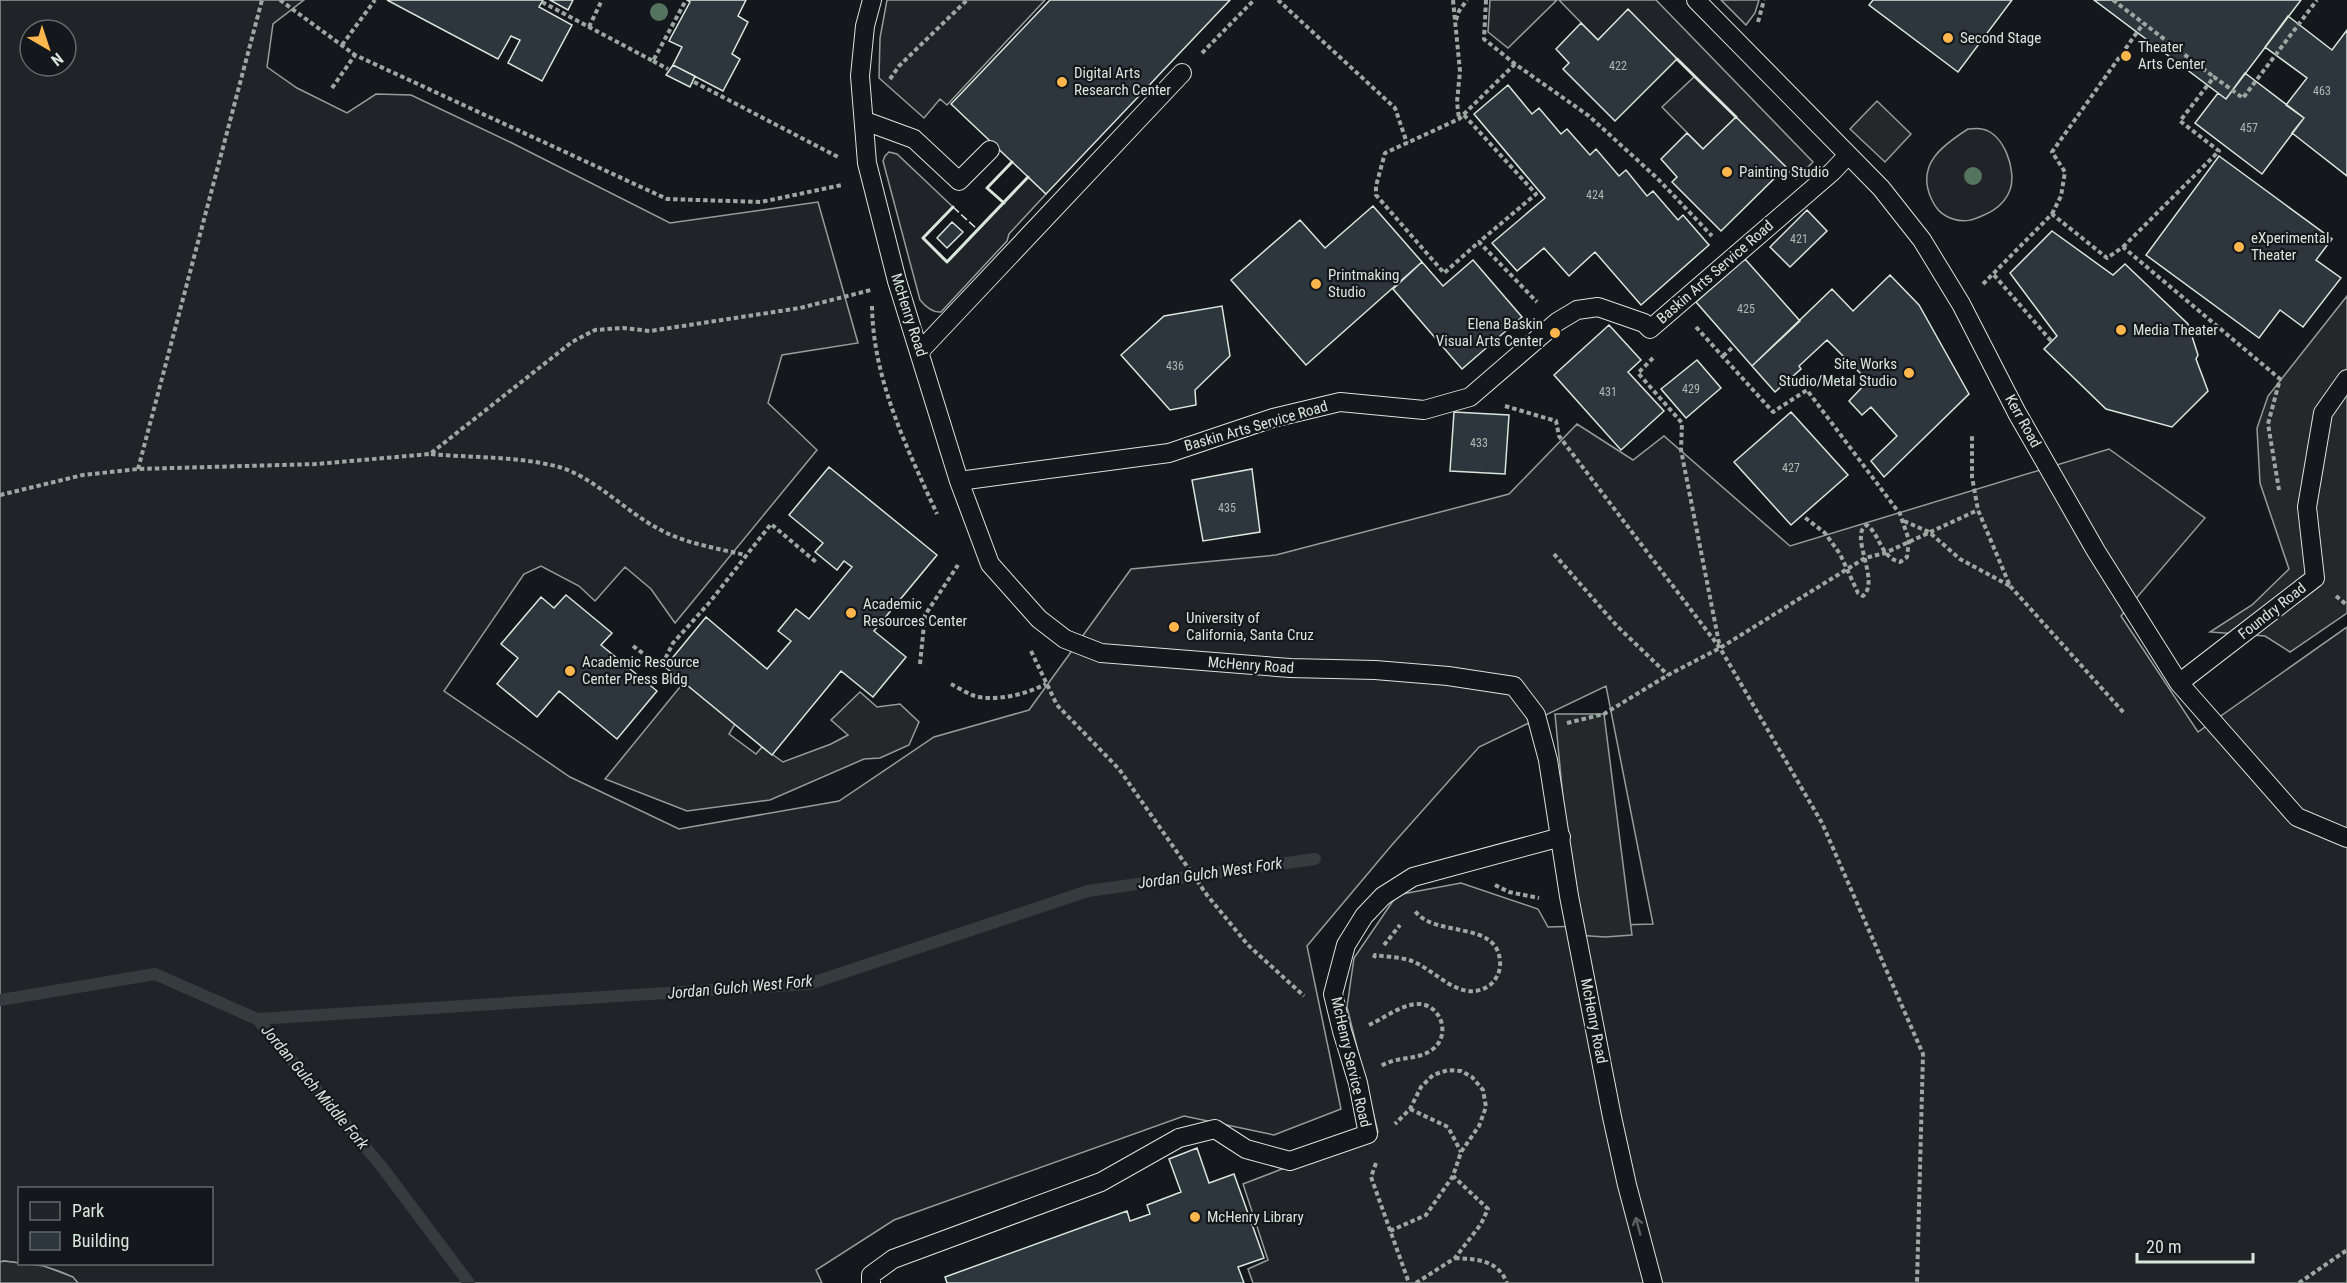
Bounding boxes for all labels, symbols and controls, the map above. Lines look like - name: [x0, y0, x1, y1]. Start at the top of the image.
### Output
- north arrow: [18, 18, 78, 78]
- place label: Second Stage: [1960, 29, 2041, 47]
- marker: Second Stage: [1941, 31, 1955, 45]
- place label: Theater Arts Center: [2138, 38, 2206, 73]
- text: N: [47, 49, 67, 70]
- marker: Theater Arts Center: [2119, 49, 2133, 63]
- house number: 422: [1609, 59, 1627, 73]
- place label: Digital Arts Research Center: [1074, 64, 1171, 99]
- marker: Digital Arts Research Center: [1055, 75, 1069, 89]
- house number: 463: [2313, 84, 2331, 98]
- house number: 457: [2240, 121, 2258, 135]
- place label: Painting Studio: [1739, 163, 1829, 181]
- marker: Painting Studio: [1720, 165, 1734, 179]
- house number: 424: [1586, 188, 1604, 202]
- street label: Baskin Arts Service Road: [1653, 217, 1777, 327]
- place label: eXperimental Theater: [2251, 229, 2329, 264]
- house number: 421: [1790, 232, 1808, 246]
- marker: eXperimental Theater: [2232, 240, 2246, 254]
- place label: Printmaking Studio: [1328, 266, 1399, 301]
- street label: McHenry Road: [887, 271, 931, 359]
- marker: Printmaking Studio: [1309, 277, 1323, 291]
- house number: 425: [1737, 302, 1755, 316]
- place label: Elena Baskin Visual Arts Center: [1436, 315, 1543, 350]
- place label: Media Theater: [2133, 321, 2218, 339]
- marker: Media Theater: [2114, 323, 2128, 337]
- marker: Elena Baskin Visual Arts Center: [1548, 326, 1562, 340]
- place label: Site Works Studio/Metal Studio: [1779, 355, 1897, 390]
- house number: 436: [1166, 359, 1184, 373]
- marker: Site Works Studio/Metal Studio: [1902, 366, 1916, 380]
- house number: 429: [1682, 382, 1700, 396]
- house number: 431: [1599, 385, 1617, 399]
- street label: Kerr Road: [2001, 391, 2045, 451]
- street label: Baskin Arts Service Road: [1182, 397, 1330, 455]
- house number: 433: [1470, 436, 1488, 450]
- house number: 427: [1782, 461, 1800, 475]
- house number: 435: [1218, 501, 1236, 515]
- street label: Foundry Road: [2235, 579, 2309, 643]
- place label: Academic Resources Center: [863, 595, 968, 630]
- marker: Academic Resources Center: [844, 606, 858, 620]
- place label: University of California, Santa Cruz: [1186, 609, 1314, 644]
- marker: University of California, Santa Cruz: [1167, 620, 1181, 634]
- place label: Academic Resource Center Press Bldg: [582, 653, 699, 688]
- street label: McHenry Road: [1207, 653, 1295, 677]
- marker: Academic Resource Center Press Bldg: [563, 664, 577, 678]
- water label: Jordan Gulch West Fork: [1137, 853, 1284, 893]
- water label: Jordan Gulch West Fork: [667, 971, 814, 1003]
- street label: McHenry Road: [1577, 977, 1611, 1065]
- street label: McHenry Service Road: [1327, 995, 1375, 1129]
- water label: Jordan Gulch Middle Fork: [257, 1021, 373, 1154]
- legend: [18, 1187, 213, 1265]
- text: Park: [72, 1200, 104, 1221]
- place label: McHenry Library: [1207, 1208, 1304, 1226]
- marker: McHenry Library: [1188, 1210, 1202, 1224]
- one-way arrow: [1632, 1217, 1644, 1236]
- scale bar: [2137, 1226, 2252, 1264]
- text: Building: [72, 1230, 129, 1251]
- text: 20 m: [2146, 1236, 2181, 1257]

